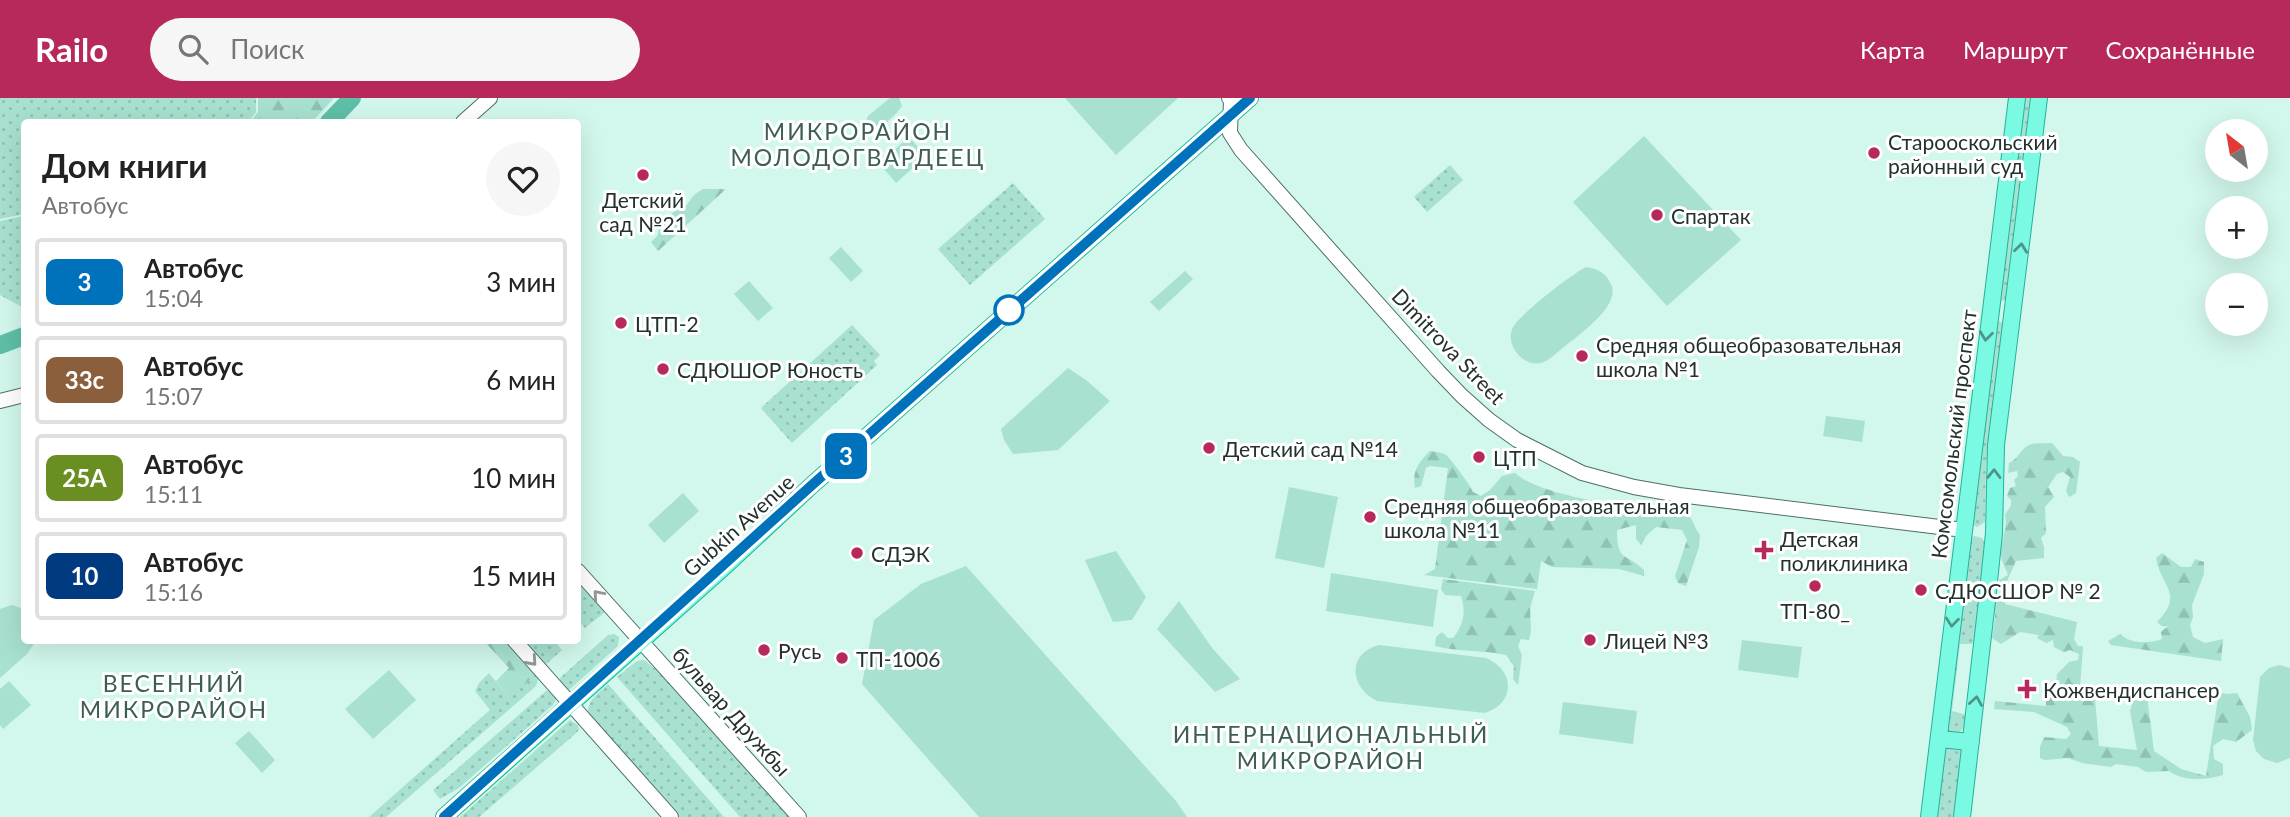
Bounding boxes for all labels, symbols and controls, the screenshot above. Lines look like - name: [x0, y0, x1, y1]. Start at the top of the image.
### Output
- search box: [150, 18, 640, 81]
- text: Railo: [35, 29, 108, 69]
- icon: search: [174, 30, 212, 68]
- text: Поиск: [230, 33, 305, 65]
- text: Карта: [1860, 35, 1925, 64]
- text: Маршрут: [1963, 35, 2068, 64]
- text: Сохранённые: [2106, 35, 2255, 64]
- district label: МИКРОРАЙОН МОЛОДОГВАРДЕЕЦ: [730, 117, 986, 171]
- north arrow: [2205, 119, 2268, 182]
- map controls: [2205, 119, 2268, 336]
- place label: Старооскольский районный суд: [1888, 129, 2058, 178]
- button: heart: [486, 142, 560, 216]
- text: Дом книги: [42, 145, 208, 185]
- marker: Старооскольский районный суд: [1866, 145, 1882, 161]
- marker: Детский сад №21: [635, 167, 651, 183]
- place label: Детский сад №21: [599, 187, 687, 236]
- text: Автобус: [42, 191, 128, 219]
- button: +: [2205, 196, 2268, 259]
- place label: Спартак: [1671, 203, 1751, 228]
- marker: Спартак: [1649, 207, 1665, 223]
- one-way arrow: [2013, 242, 2028, 254]
- text: Автобус: [144, 252, 243, 284]
- text: 3 мин: [486, 266, 556, 298]
- text: 3: [78, 267, 91, 296]
- button: −: [2205, 273, 2268, 336]
- street label: Dimitrova Street: [1387, 283, 1511, 409]
- text: 15:04: [144, 284, 203, 312]
- unlabelled marker: [994, 295, 1024, 325]
- street label: Комсомольский проспект: [1925, 308, 1981, 560]
- place label: ЦТП-2: [635, 311, 699, 336]
- marker: ЦТП-2: [613, 315, 629, 331]
- one-way arrow: [1979, 330, 1994, 342]
- place label: Средняя общеобразовательная школа №1: [1596, 332, 1901, 381]
- marker: Средняя общеобразовательная школа №1: [1574, 348, 1590, 364]
- text: Автобус: [144, 350, 243, 382]
- place label: СДЮШОР Юность: [677, 357, 863, 382]
- marker: СДЮШОР Юность: [655, 361, 671, 377]
- text: 6 мин: [486, 364, 556, 396]
- text: 33с: [65, 365, 104, 394]
- text: 15:07: [144, 382, 203, 410]
- line badge: 3: [823, 433, 869, 479]
- place label: Детский сад №14: [1223, 436, 1398, 461]
- marker: Детский сад №14: [1201, 440, 1217, 456]
- text: 3: [839, 441, 853, 470]
- place label: ЦТП: [1493, 445, 1537, 470]
- text: Автобус: [144, 448, 243, 480]
- marker: ЦТП: [1471, 449, 1487, 465]
- text: 10 мин: [471, 462, 556, 494]
- text: 25А: [62, 463, 107, 492]
- one-way arrow: [1986, 468, 2002, 479]
- street label: Gubkin Avenue: [678, 469, 798, 581]
- text: 15:11: [144, 480, 203, 508]
- place label: Cредняя общеобразовательная школа №11: [1384, 493, 1690, 542]
- marker: Cредняя общеобразовательная школа №11: [1362, 509, 1378, 525]
- place label: Детская поликлиника: [1780, 526, 1908, 575]
- marker: Детская поликлиника: [1754, 540, 1774, 560]
- place label: СДЭК: [871, 541, 930, 566]
- marker: СДЭК: [849, 545, 865, 561]
- text: Автобус: [144, 546, 243, 578]
- text: 15 мин: [471, 560, 556, 592]
- text: 10: [71, 561, 98, 590]
- text: 15:16: [144, 578, 203, 606]
- marker: ТП-80_: [1807, 578, 1823, 594]
- place label: СДЮСШОР № 2: [1935, 578, 2101, 603]
- marker: СДЮСШОР № 2: [1913, 582, 1929, 598]
- one-way arrow: [594, 590, 606, 603]
- place label: ТП-80_: [1780, 598, 1850, 623]
- one-way arrow: [1944, 616, 1959, 628]
- place label: Лицей №3: [1603, 628, 1709, 653]
- marker: Лицей №3: [1582, 632, 1598, 648]
- place label: Русь: [778, 638, 821, 663]
- street label: бульвар Дружбы: [668, 642, 796, 780]
- marker: Русь: [756, 642, 772, 658]
- place label: ТП-1006: [856, 646, 940, 671]
- marker: ТП-1006: [834, 650, 850, 666]
- one-way arrow: [524, 653, 536, 666]
- district label: ВЕСЕННИЙ МИКРОРАЙОН: [80, 669, 268, 723]
- place label: Кожвендиспансер: [2043, 677, 2220, 702]
- marker: Кожвендиспансер: [2017, 679, 2037, 699]
- one-way arrow: [1968, 695, 1983, 706]
- district label: ИНТЕРНАЦИОНАЛЬНЫЙ МИКРОРАЙОН: [1173, 720, 1489, 774]

